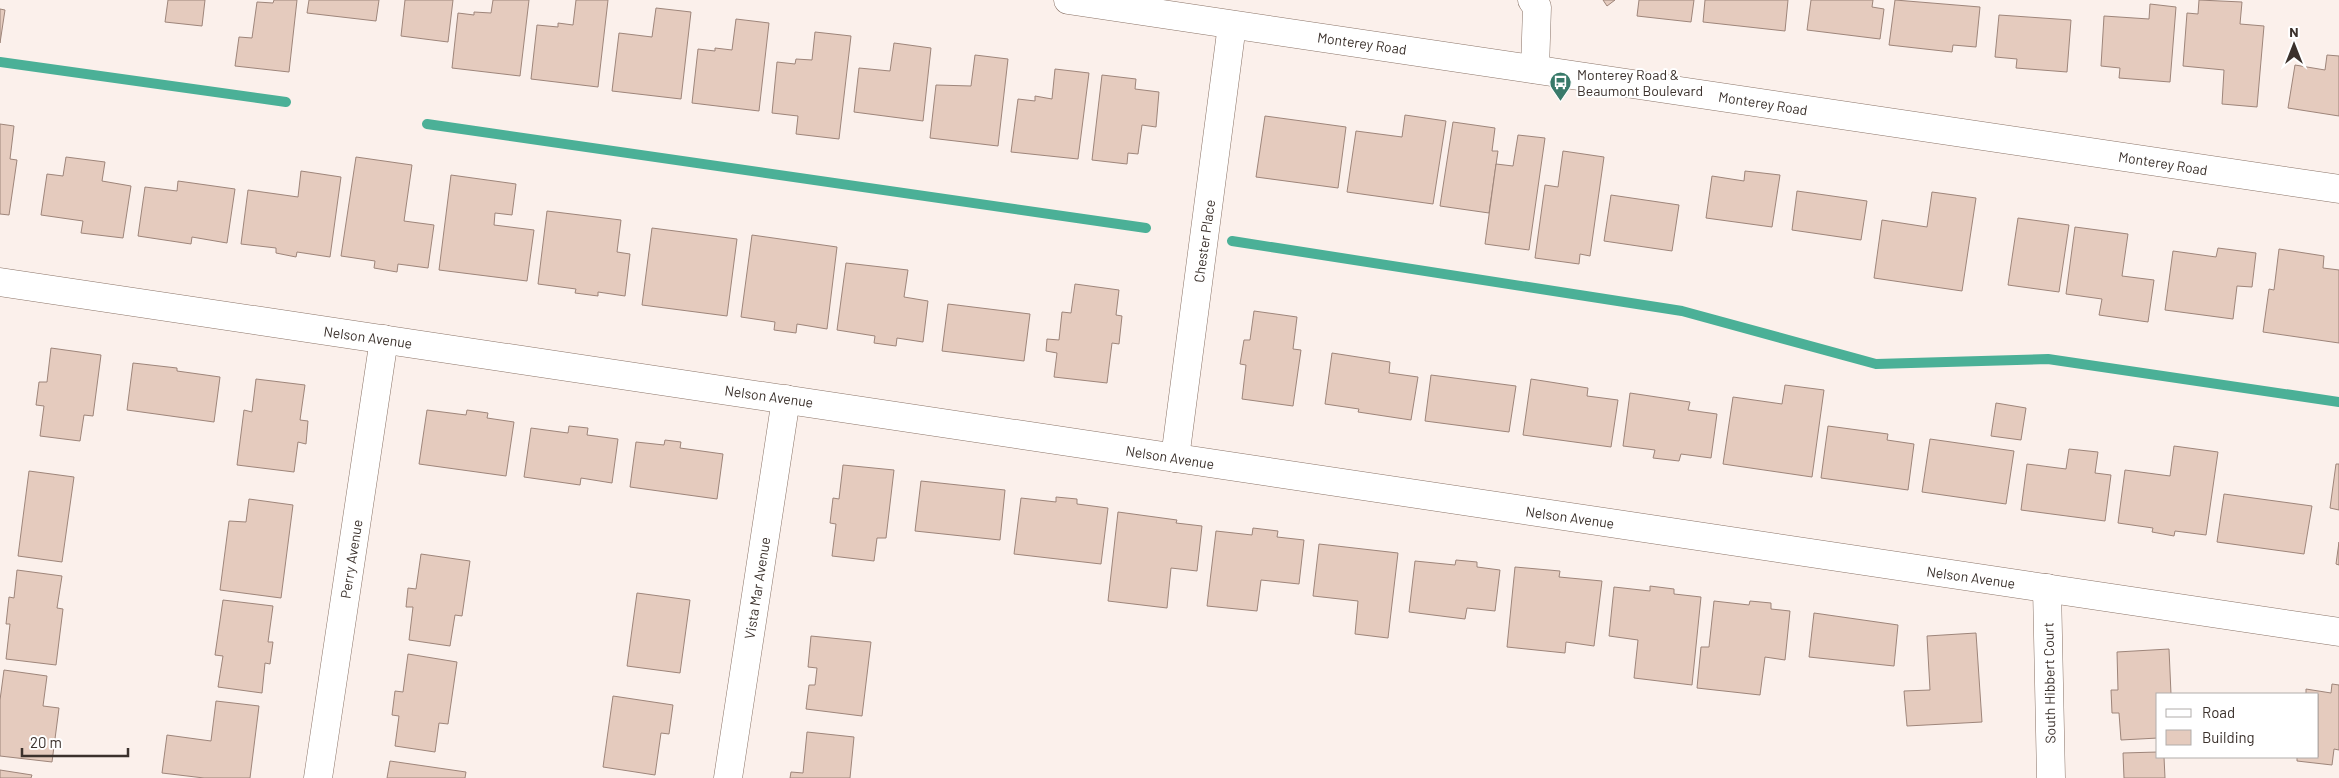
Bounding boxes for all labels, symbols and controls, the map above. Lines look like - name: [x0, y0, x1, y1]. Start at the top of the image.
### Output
- north arrow: [2269, 20, 2319, 70]
- text: N: [2289, 23, 2299, 40]
- street label: Monterey Road: [1316, 28, 1408, 58]
- place label: Monterey Road & Beaumont Boulevard: [1577, 66, 1703, 99]
- bus stop icon: Monterey Road & Beaumont Boulevard: [1549, 70, 1573, 101]
- street label: Monterey Road: [1717, 88, 1809, 118]
- street label: Monterey Road: [2117, 148, 2209, 178]
- street label: Chester Place: [1190, 198, 1218, 284]
- street label: Nelson Avenue: [323, 322, 413, 352]
- street label: Nelson Avenue: [724, 381, 814, 411]
- street label: Nelson Avenue: [1125, 442, 1215, 472]
- street label: Nelson Avenue: [1525, 502, 1615, 532]
- street label: Perry Avenue: [336, 518, 366, 600]
- street label: Vista Mar Avenue: [741, 536, 773, 640]
- street label: Nelson Avenue: [1926, 562, 2016, 592]
- street label: South Hibbert Court: [2039, 622, 2059, 744]
- legend: [2156, 693, 2319, 758]
- text: Road: [2202, 703, 2235, 721]
- scale bar: [22, 726, 129, 758]
- text: Building: [2202, 728, 2255, 746]
- text: 20 m: [30, 733, 62, 751]

